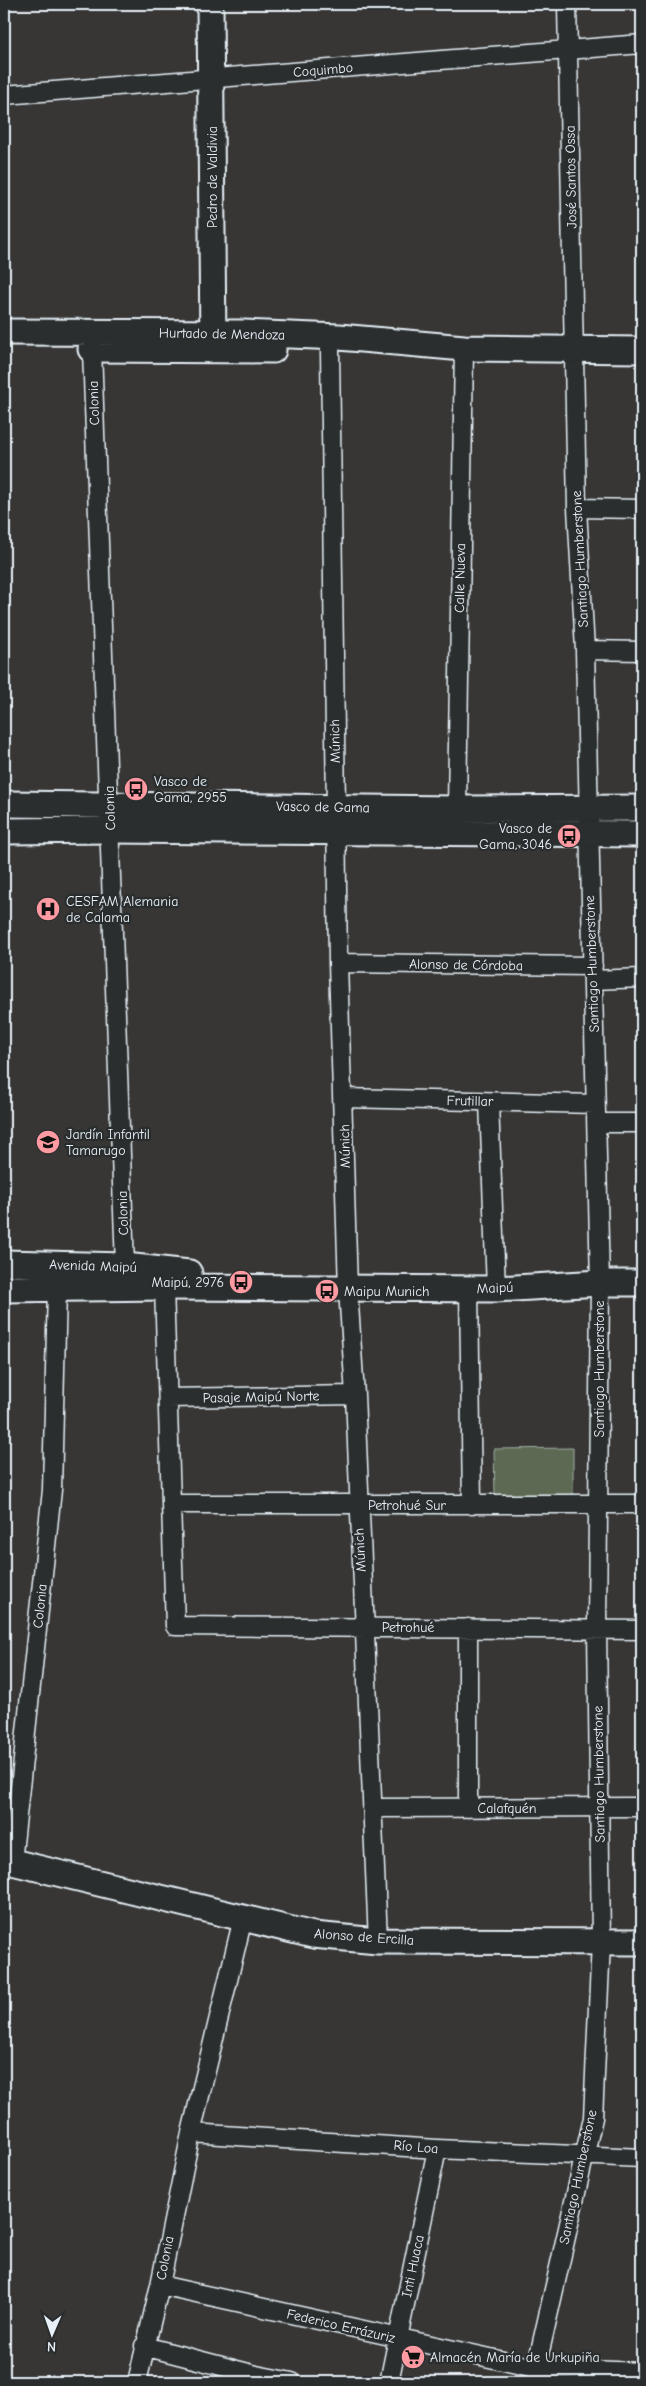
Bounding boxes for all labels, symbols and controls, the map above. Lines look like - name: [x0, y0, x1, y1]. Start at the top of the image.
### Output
- street label: Coquimbo: [292, 59, 354, 81]
- street label: José Santos Ossa: [562, 125, 580, 229]
- street label: Pedro de Valdivia: [204, 126, 221, 228]
- street label: Hurtado de Mendoza: [159, 324, 285, 344]
- street label: Colonia: [85, 380, 103, 426]
- street label: Santiago Humberstone: [568, 490, 592, 628]
- street label: Calle Nueva: [451, 543, 469, 613]
- street label: Múnich: [326, 719, 344, 763]
- place label: Vasco de Gama, 2955: [154, 773, 227, 806]
- bus stop icon: Vasco de Gama, 2955: [123, 776, 149, 802]
- street label: Colonia: [101, 785, 119, 831]
- street label: Vasco de Gama: [276, 798, 370, 816]
- place label: Vasco de Gama, 3046: [479, 820, 552, 853]
- bus stop icon: Vasco de Gama, 3046: [556, 823, 582, 849]
- place label: CESFAM Alemania de Calama: [66, 893, 178, 926]
- street label: Santiago Humberstone: [581, 895, 603, 1033]
- hospital icon: CESFAM Alemania de Calama: [35, 896, 61, 922]
- street label: Alonso de Córdoba: [409, 956, 523, 974]
- street label: Frutillar: [446, 1092, 494, 1110]
- street label: Múnich: [336, 1124, 354, 1168]
- place label: Jardín Infantil Tamarugo: [66, 1126, 150, 1159]
- school or university icon: Jardín Infantil Tamarugo: [35, 1129, 61, 1155]
- street label: Colonia: [114, 1190, 132, 1236]
- street label: Avenida Maipú: [49, 1256, 137, 1276]
- bus stop icon: Maipú, 2976: [228, 1269, 254, 1295]
- place label: Maipú, 2976: [151, 1274, 224, 1291]
- bus stop icon: Maipu Munich: [314, 1278, 340, 1304]
- street label: Maipú: [476, 1279, 514, 1297]
- place label: Maipu Munich: [344, 1283, 429, 1300]
- street label: Santiago Humberstone: [591, 1300, 608, 1438]
- street label: Pasaje Maipú Norte: [203, 1387, 319, 1407]
- street label: Petrohué Sur: [368, 1497, 446, 1514]
- street label: Múnich: [350, 1528, 370, 1572]
- street label: Colonia: [29, 1583, 51, 1629]
- street label: Petrohué: [382, 1619, 434, 1636]
- street label: Santiago Humberstone: [589, 1705, 609, 1843]
- street label: Calafquén: [478, 1800, 536, 1817]
- street label: Alonso de Ercilla: [313, 1925, 415, 1949]
- street label: Santiago Humberstone: [555, 2108, 601, 2246]
- street label: Río Loa: [393, 2137, 439, 2157]
- street label: Inti Huaca: [398, 2233, 428, 2299]
- street label: Colonia: [152, 2234, 178, 2282]
- street label: Federico Errázuriz: [285, 2305, 397, 2347]
- north arrow: [28, 2308, 78, 2358]
- text: N: [47, 2338, 56, 2355]
- supermarket icon: Almacén María de Urkupiña: [400, 2344, 426, 2370]
- place label: Almacén María de Urkupiña: [430, 2349, 600, 2366]

